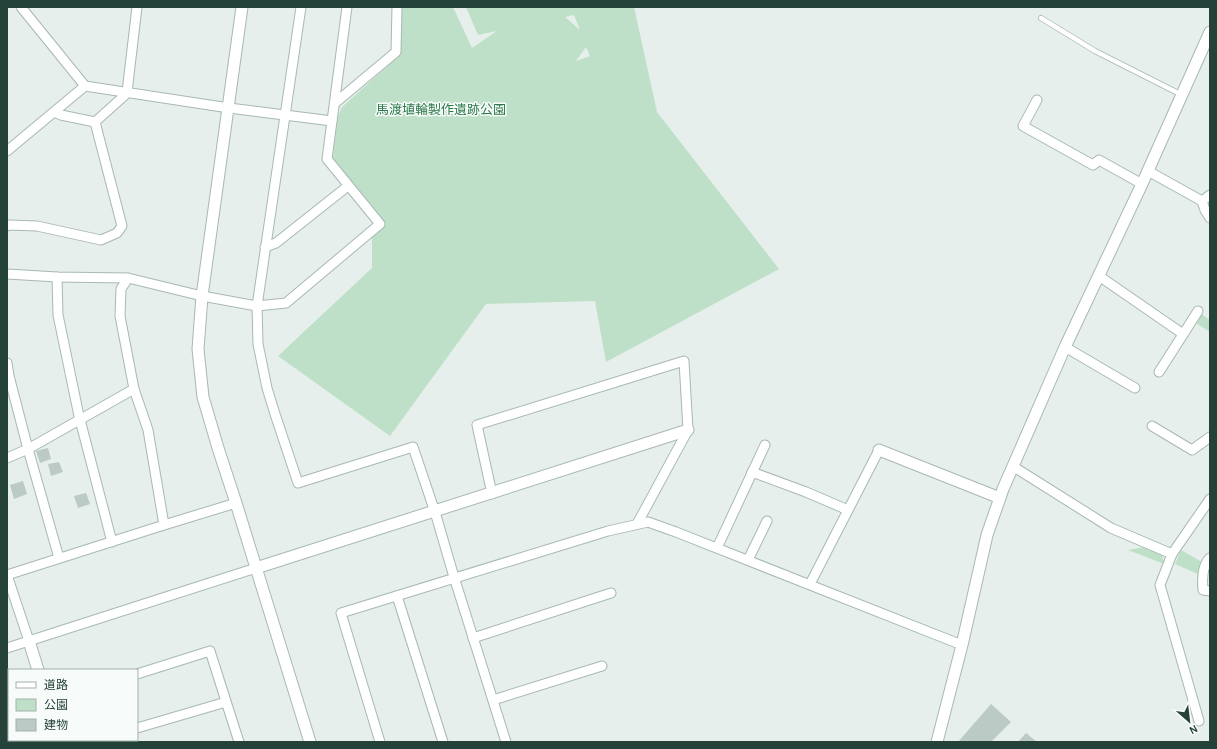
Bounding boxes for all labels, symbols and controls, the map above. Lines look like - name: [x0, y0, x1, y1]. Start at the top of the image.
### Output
- park label: 馬渡埴輪製作遺跡公園: [376, 102, 506, 117]
- legend: [8, 669, 138, 741]
- text: 道路: [44, 678, 68, 692]
- text: 公園: [44, 698, 68, 712]
- north arrow: [1169, 701, 1209, 741]
- text: 建物: [44, 718, 68, 732]
- text: N: [1187, 722, 1200, 737]

